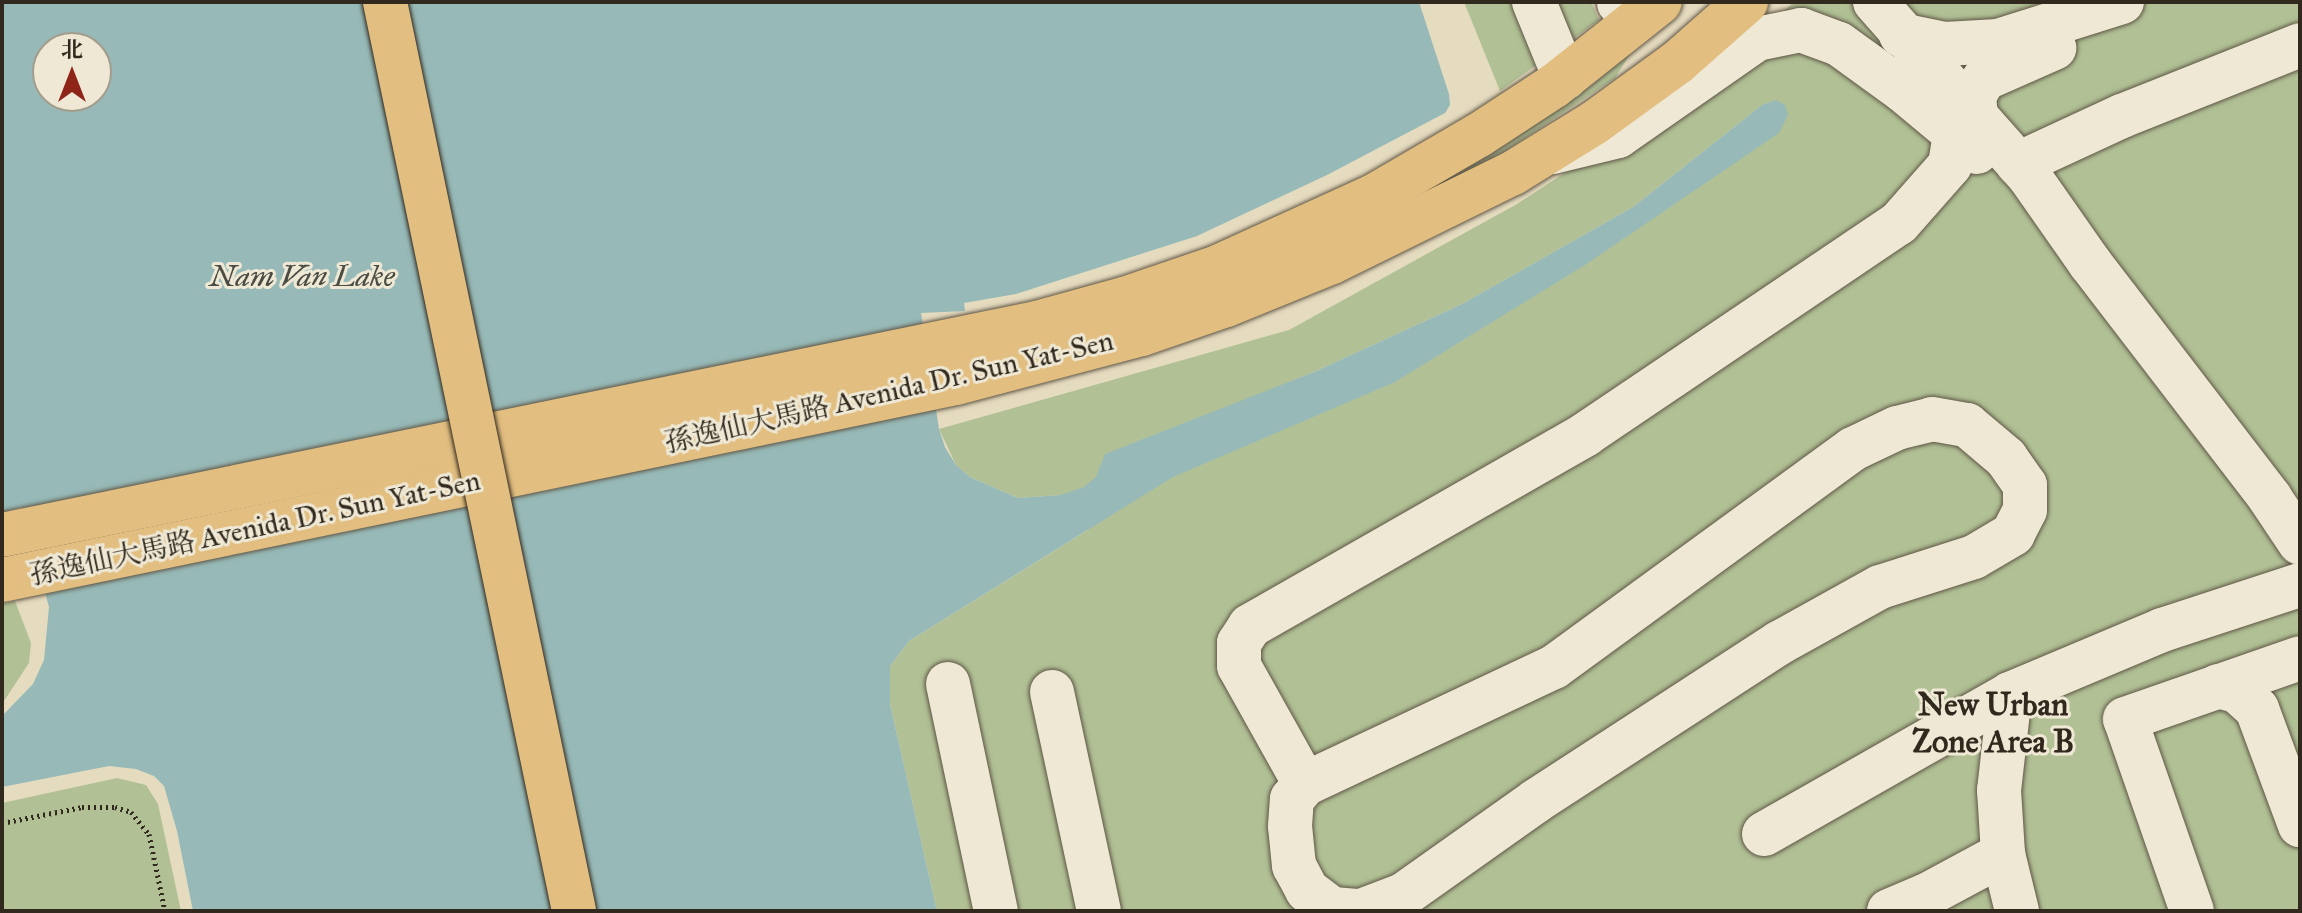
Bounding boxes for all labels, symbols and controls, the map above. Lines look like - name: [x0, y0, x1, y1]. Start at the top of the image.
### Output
- north arrow: [32, 32, 112, 112]
- text: 北: [61, 36, 83, 63]
- water label: Nam Van Lake: [209, 258, 395, 294]
- street label: 孫逸仙大馬路 Avenida Dr. Sun Yat-Sen: [661, 324, 1117, 460]
- street label: 孫逸仙大馬路 Avenida Dr. Sun Yat-Sen: [27, 464, 483, 592]
- district label: New Urban Zone Area B: [1912, 687, 2074, 762]

